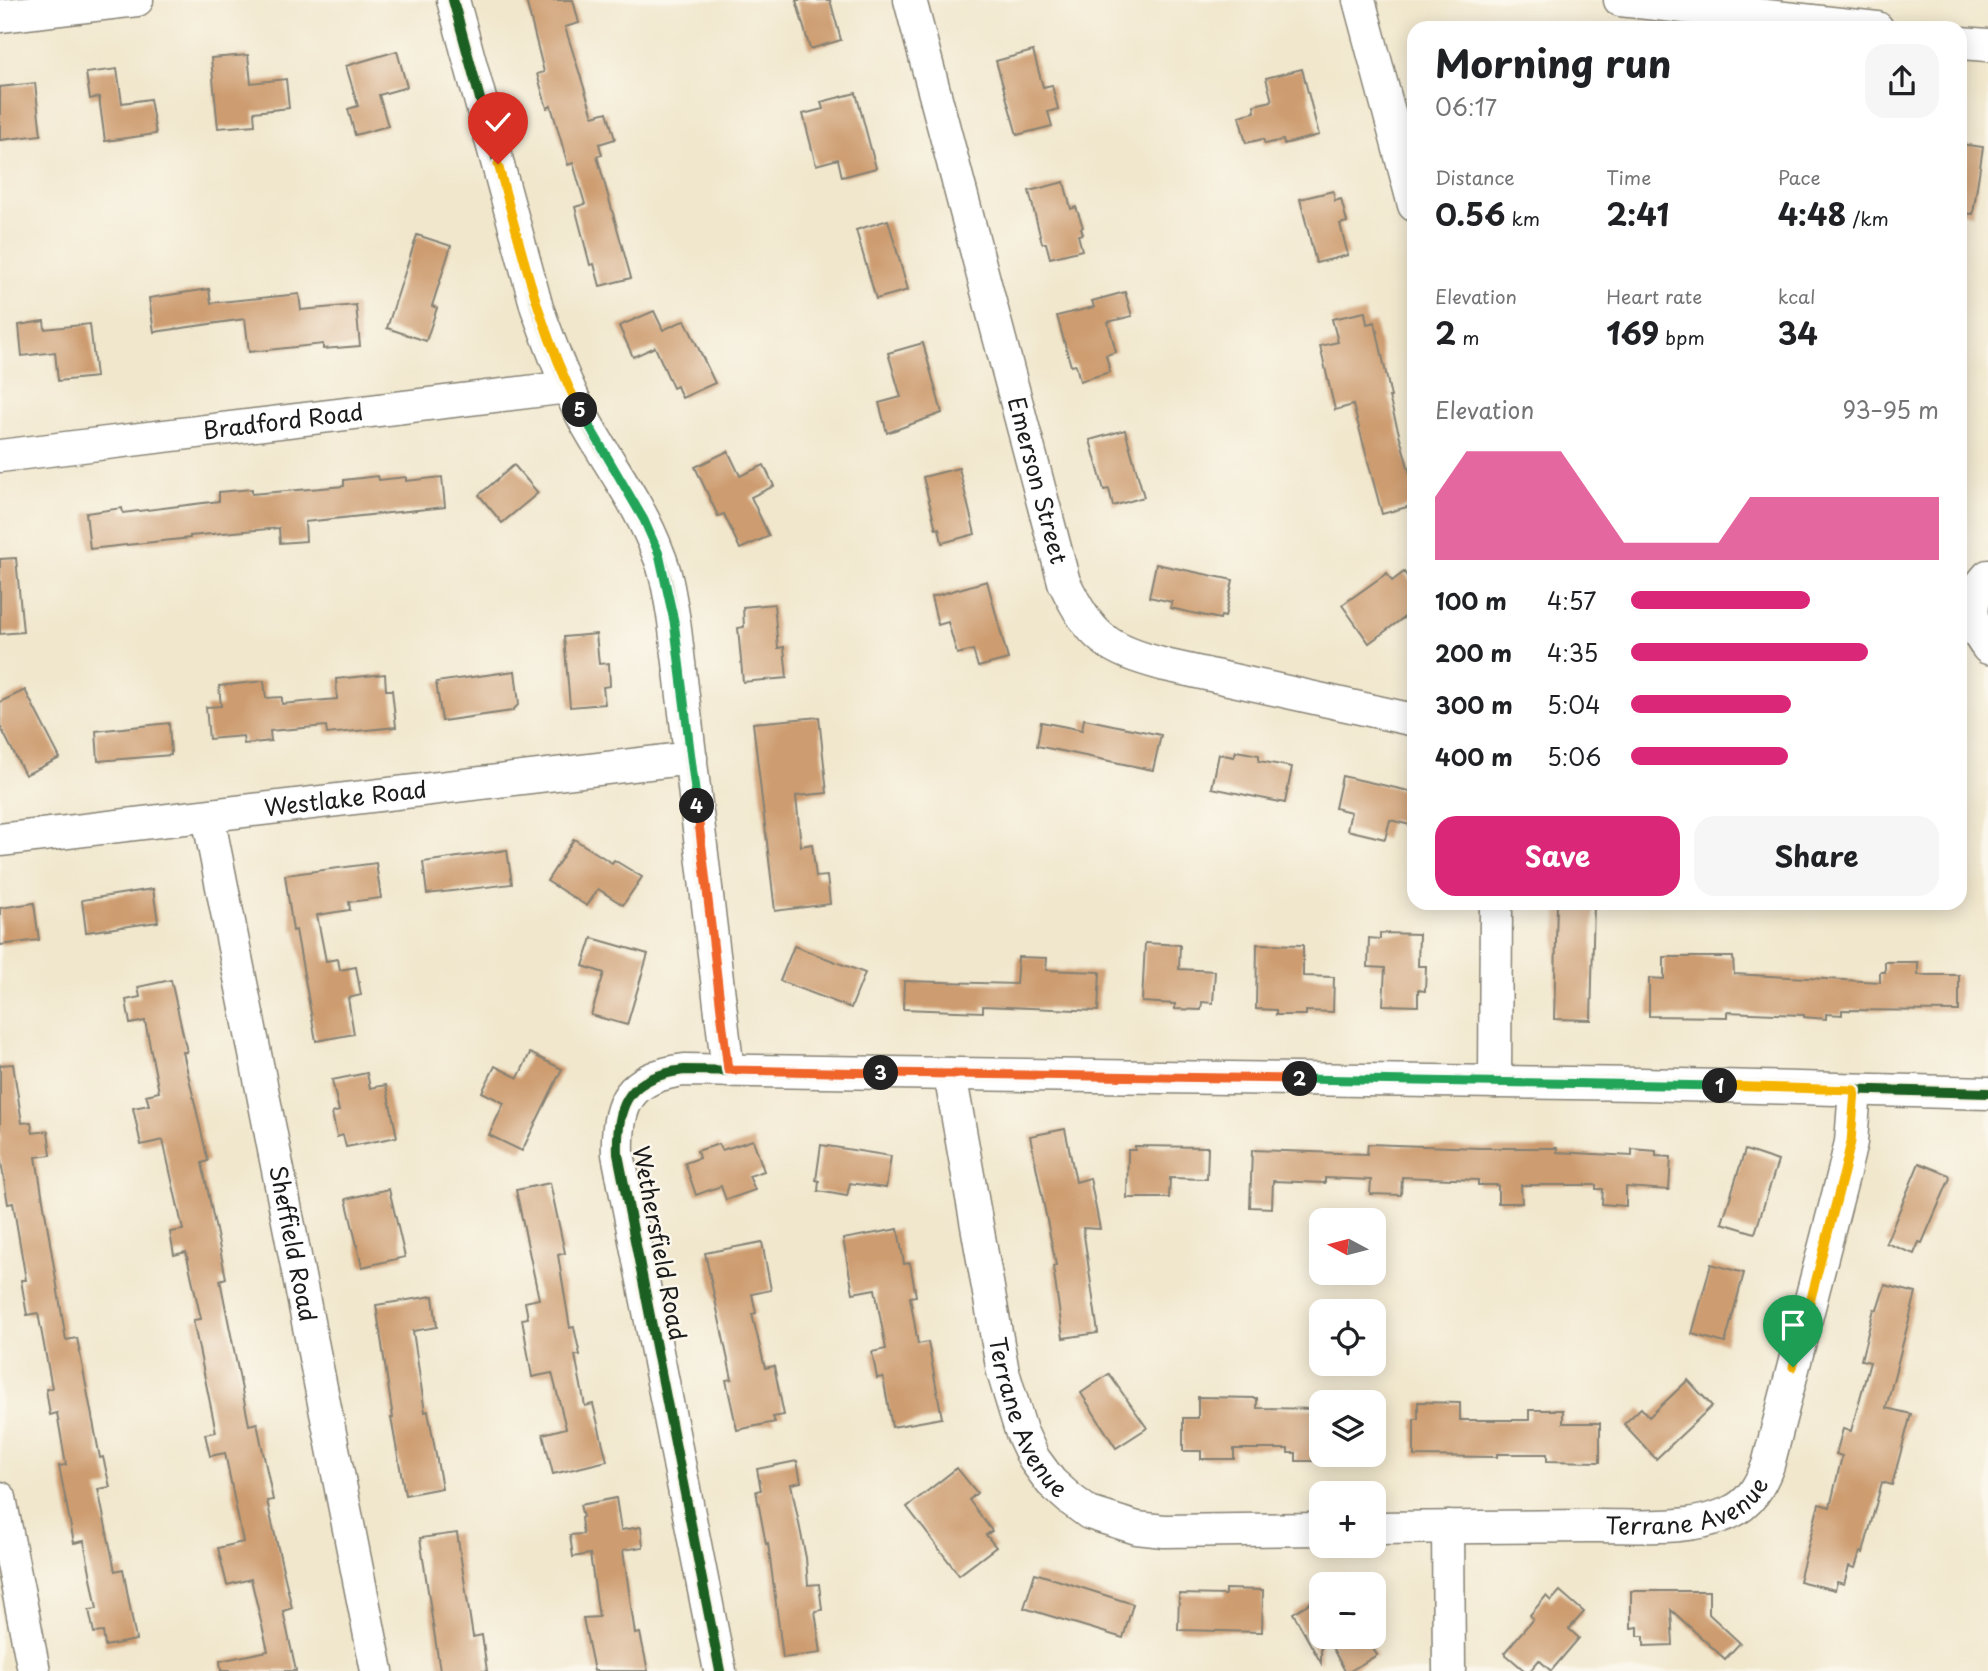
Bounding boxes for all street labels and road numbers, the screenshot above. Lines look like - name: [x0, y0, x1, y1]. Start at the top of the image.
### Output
- street label: Bradford Road: [201, 393, 365, 447]
- street label: Emerson Street: [1000, 393, 1077, 568]
- street label: Westlake Road: [262, 770, 429, 825]
- street label: Wethersfield Road: [624, 1143, 696, 1343]
- street label: Sheffield Road: [261, 1162, 327, 1325]
- street label: Terrane Avenue: [981, 1334, 1076, 1505]
- street label: Terrane Avenue: [1605, 1470, 1776, 1542]

